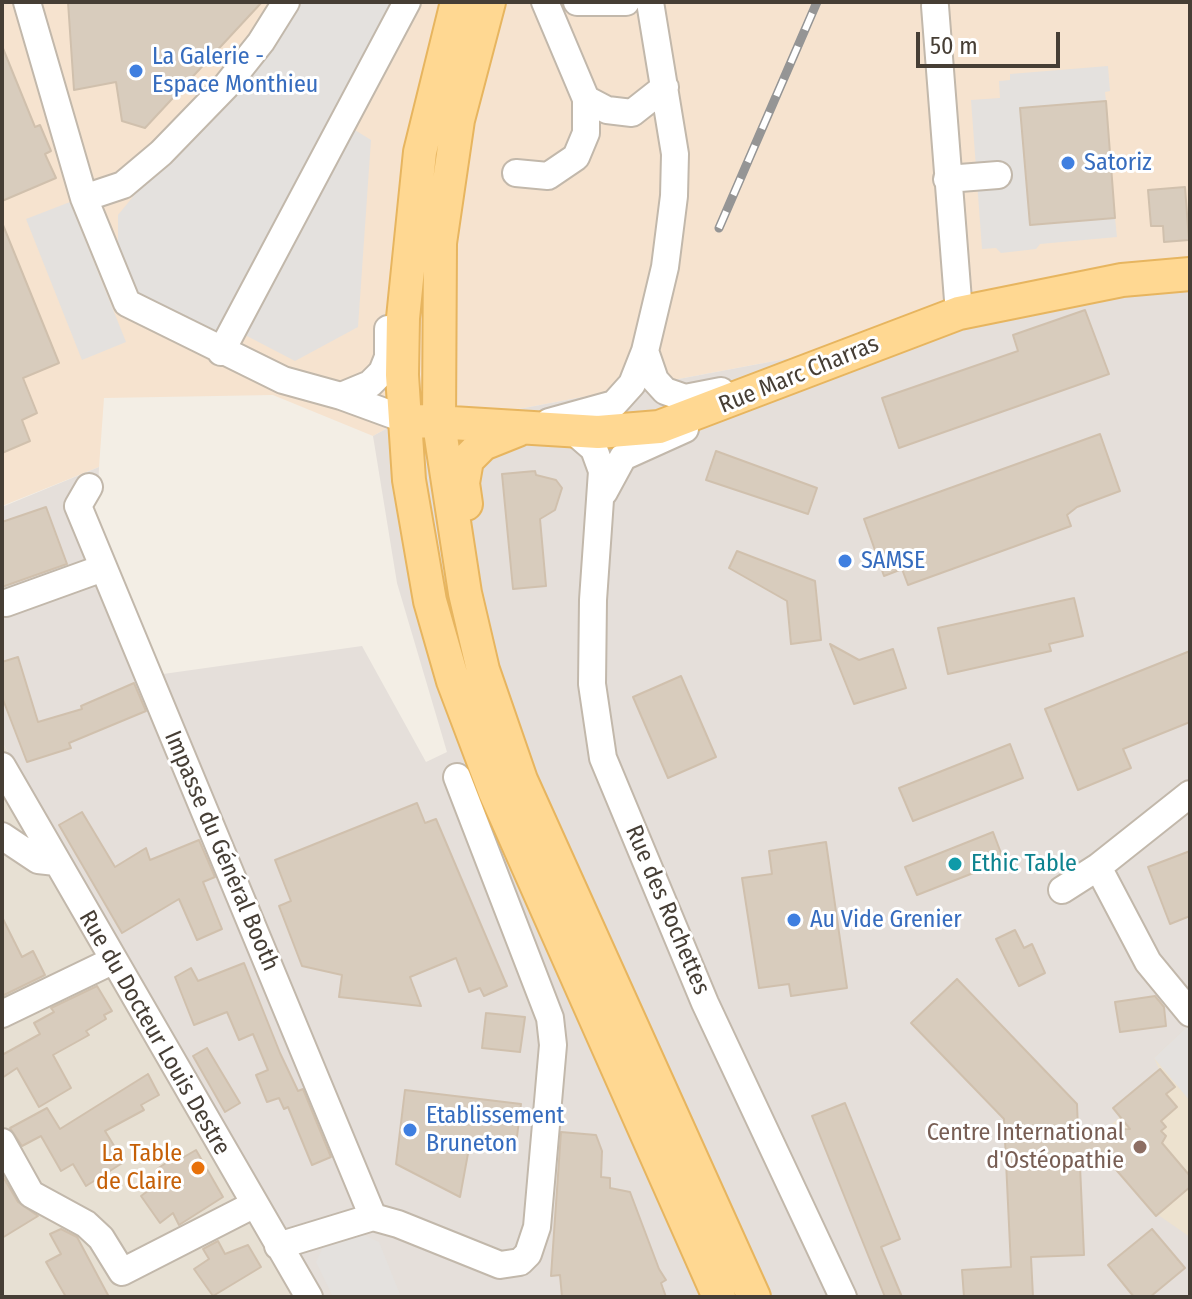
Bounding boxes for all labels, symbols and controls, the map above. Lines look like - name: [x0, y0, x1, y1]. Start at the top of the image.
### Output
- scale bar: [920, 16, 1064, 66]
- text: 50 m: [930, 32, 978, 60]
- place label: La Galerie - Espace Monthieu: [152, 43, 318, 99]
- marker: La Galerie - Espace Monthieu: [127, 62, 145, 80]
- place label: Satoriz: [1084, 149, 1152, 177]
- marker: Satoriz: [1059, 154, 1077, 172]
- street label: Rue Marc Charras: [715, 330, 883, 420]
- place label: SAMSE: [861, 547, 925, 575]
- marker: SAMSE: [836, 552, 854, 570]
- street label: Impasse du Général Booth: [157, 727, 285, 975]
- street label: Rue des Rochettes: [618, 821, 716, 999]
- place label: Ethic Table: [971, 850, 1077, 878]
- marker: Ethic Table: [946, 855, 964, 873]
- street label: Rue du Docteur Louis Destre: [72, 906, 236, 1160]
- place label: Au Vide Grenier: [810, 906, 962, 934]
- marker: Au Vide Grenier: [785, 911, 803, 929]
- place label: Etablissement Bruneton: [426, 1102, 564, 1158]
- place label: Centre International d'Ostéopathie: [927, 1119, 1124, 1175]
- marker: Etablissement Bruneton: [401, 1121, 419, 1139]
- marker: Centre International d'Ostéopathie: [1131, 1138, 1149, 1156]
- place label: La Table de Claire: [96, 1140, 182, 1196]
- marker: La Table de Claire: [189, 1159, 207, 1177]

